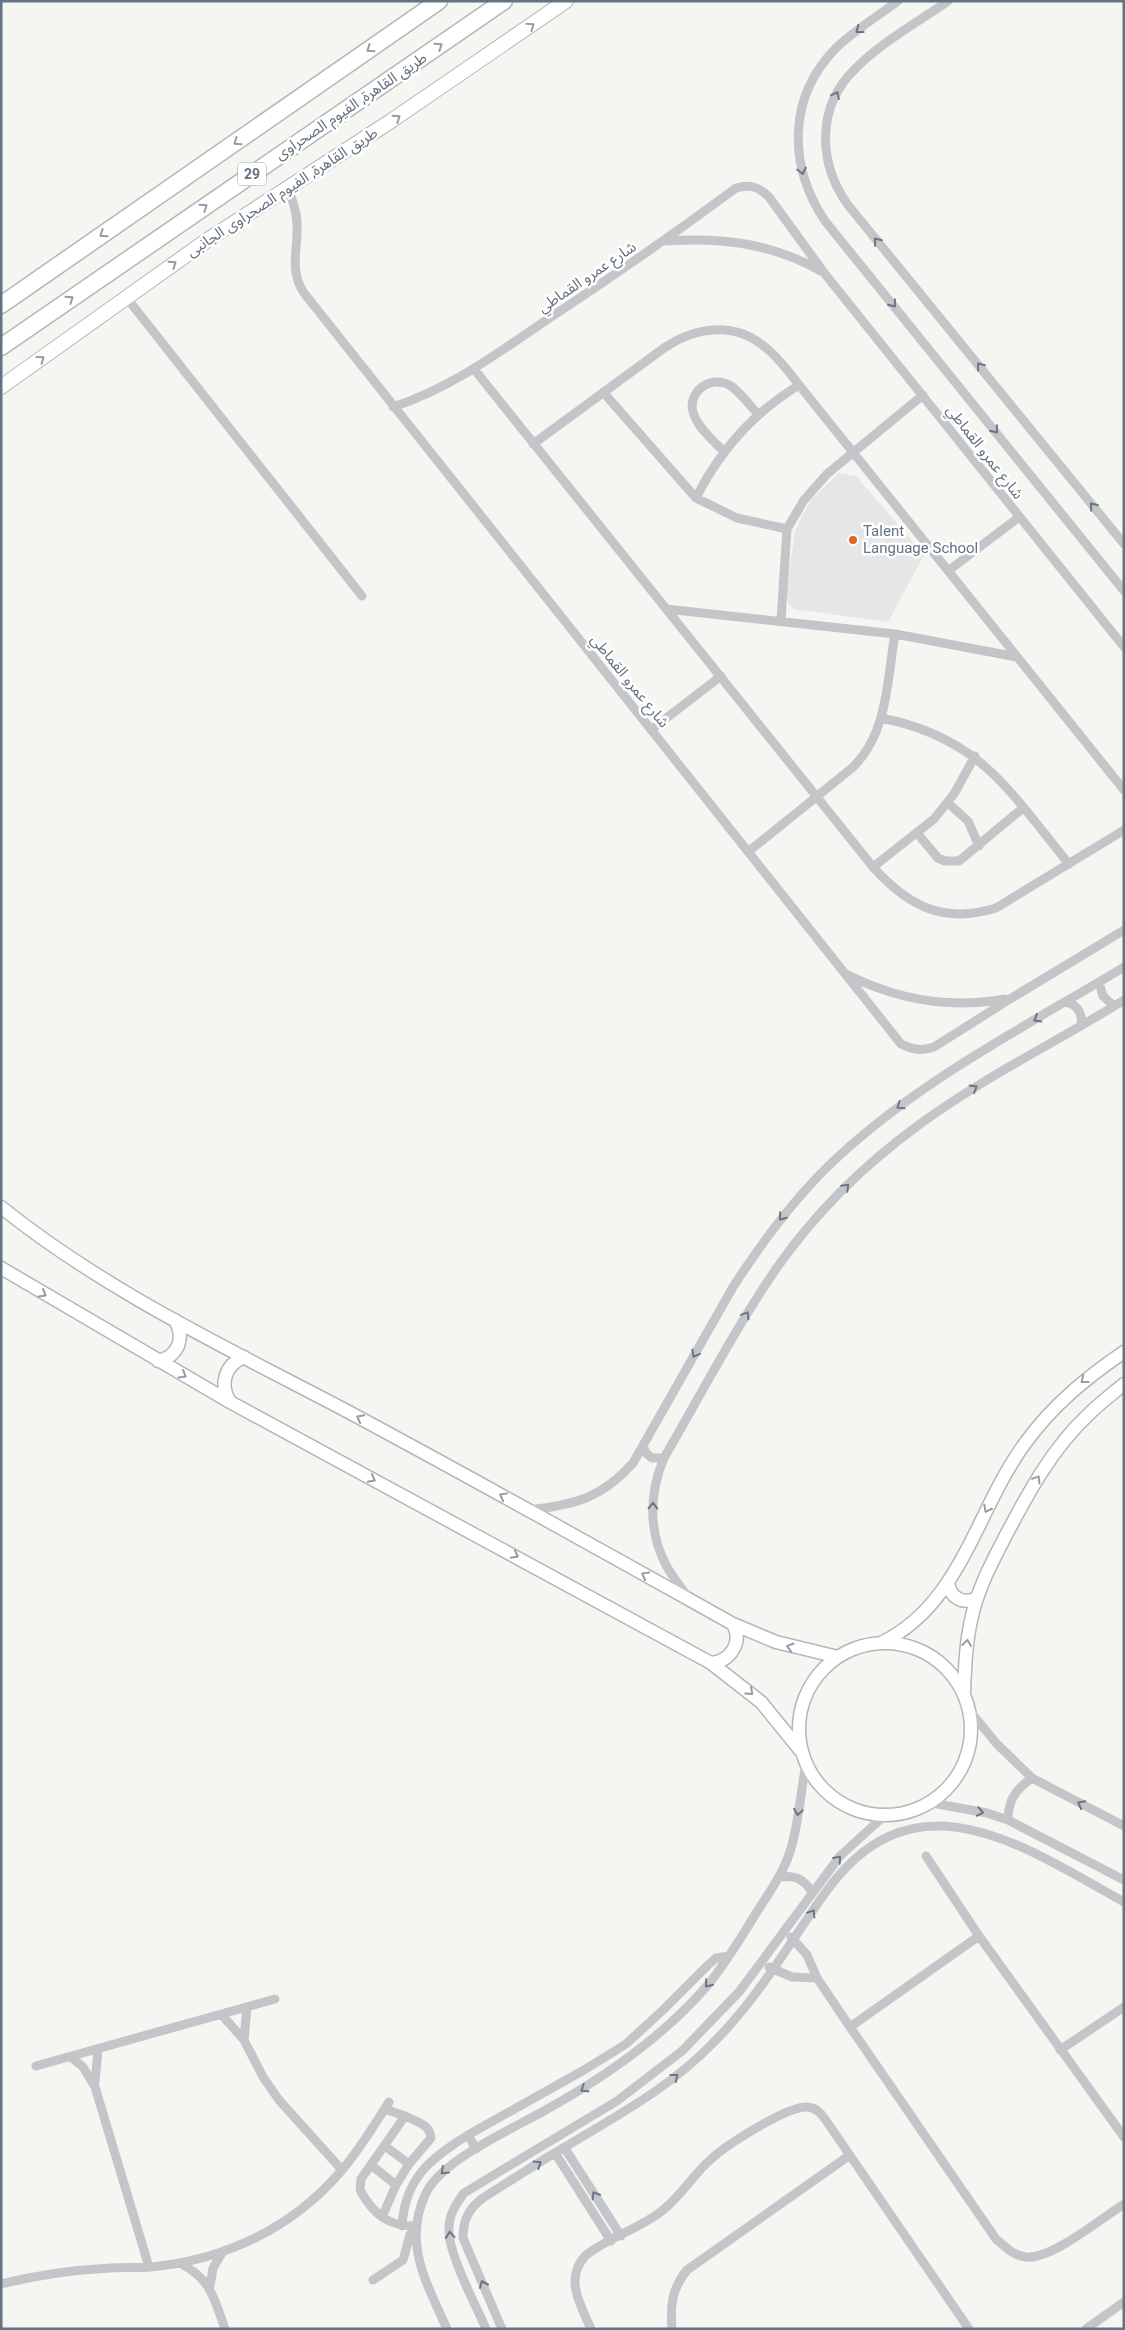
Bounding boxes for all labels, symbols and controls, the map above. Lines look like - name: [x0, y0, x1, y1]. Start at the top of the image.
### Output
- one-way arrow: [525, 23, 534, 32]
- one-way arrow: [855, 24, 865, 33]
- one-way arrow: [366, 43, 376, 52]
- one-way arrow: [433, 43, 443, 52]
- street label: طريق القاهرة, الفيوم الصحراوى: [272, 48, 431, 165]
- one-way arrow: [830, 92, 840, 101]
- one-way arrow: [391, 115, 400, 124]
- street label: طريق القاهرة, الفيوم الصحراوى الجانبى: [183, 123, 382, 262]
- one-way arrow: [233, 136, 243, 145]
- road number: 29: [238, 162, 266, 185]
- one-way arrow: [796, 167, 807, 176]
- one-way arrow: [198, 204, 208, 213]
- one-way arrow: [99, 228, 109, 237]
- street label: شارع عمرو القماطي: [534, 237, 641, 319]
- one-way arrow: [873, 237, 882, 246]
- one-way arrow: [167, 261, 176, 270]
- one-way arrow: [64, 296, 74, 305]
- one-way arrow: [887, 298, 895, 307]
- one-way arrow: [35, 356, 45, 365]
- one-way arrow: [977, 363, 985, 372]
- street label: شارع عمرو القماطي: [940, 401, 1028, 505]
- one-way arrow: [990, 424, 998, 433]
- one-way arrow: [1091, 503, 1099, 512]
- place label: Talent Language School: [863, 522, 978, 557]
- marker: Talent Language School: [847, 534, 859, 546]
- street label: شارع عمرو القماطي: [585, 631, 673, 733]
- one-way arrow: [1034, 1013, 1043, 1023]
- one-way arrow: [969, 1084, 978, 1094]
- one-way arrow: [896, 1100, 906, 1109]
- one-way arrow: [840, 1184, 849, 1193]
- one-way arrow: [779, 1212, 788, 1221]
- one-way arrow: [37, 1288, 46, 1298]
- one-way arrow: [740, 1312, 750, 1321]
- one-way arrow: [691, 1349, 701, 1358]
- one-way arrow: [178, 1369, 187, 1379]
- one-way arrow: [1081, 1375, 1090, 1383]
- one-way arrow: [356, 1414, 365, 1424]
- one-way arrow: [367, 1472, 376, 1482]
- one-way arrow: [1031, 1476, 1041, 1485]
- one-way arrow: [499, 1492, 508, 1502]
- one-way arrow: [647, 1502, 658, 1510]
- one-way arrow: [983, 1504, 993, 1513]
- one-way arrow: [510, 1549, 519, 1559]
- one-way arrow: [641, 1571, 650, 1581]
- one-way arrow: [961, 1639, 972, 1647]
- one-way arrow: [787, 1642, 795, 1652]
- one-way arrow: [745, 1686, 754, 1695]
- one-way arrow: [1077, 1800, 1086, 1810]
- one-way arrow: [793, 1807, 803, 1816]
- one-way arrow: [976, 1807, 985, 1817]
- one-way arrow: [832, 1856, 841, 1865]
- one-way arrow: [806, 1909, 815, 1919]
- one-way arrow: [705, 1978, 713, 1987]
- one-way arrow: [669, 2075, 678, 2083]
- one-way arrow: [580, 2082, 589, 2092]
- one-way arrow: [532, 2160, 541, 2170]
- one-way arrow: [441, 2165, 450, 2174]
- one-way arrow: [591, 2191, 601, 2200]
- one-way arrow: [444, 2231, 455, 2239]
- one-way arrow: [478, 2280, 489, 2289]

